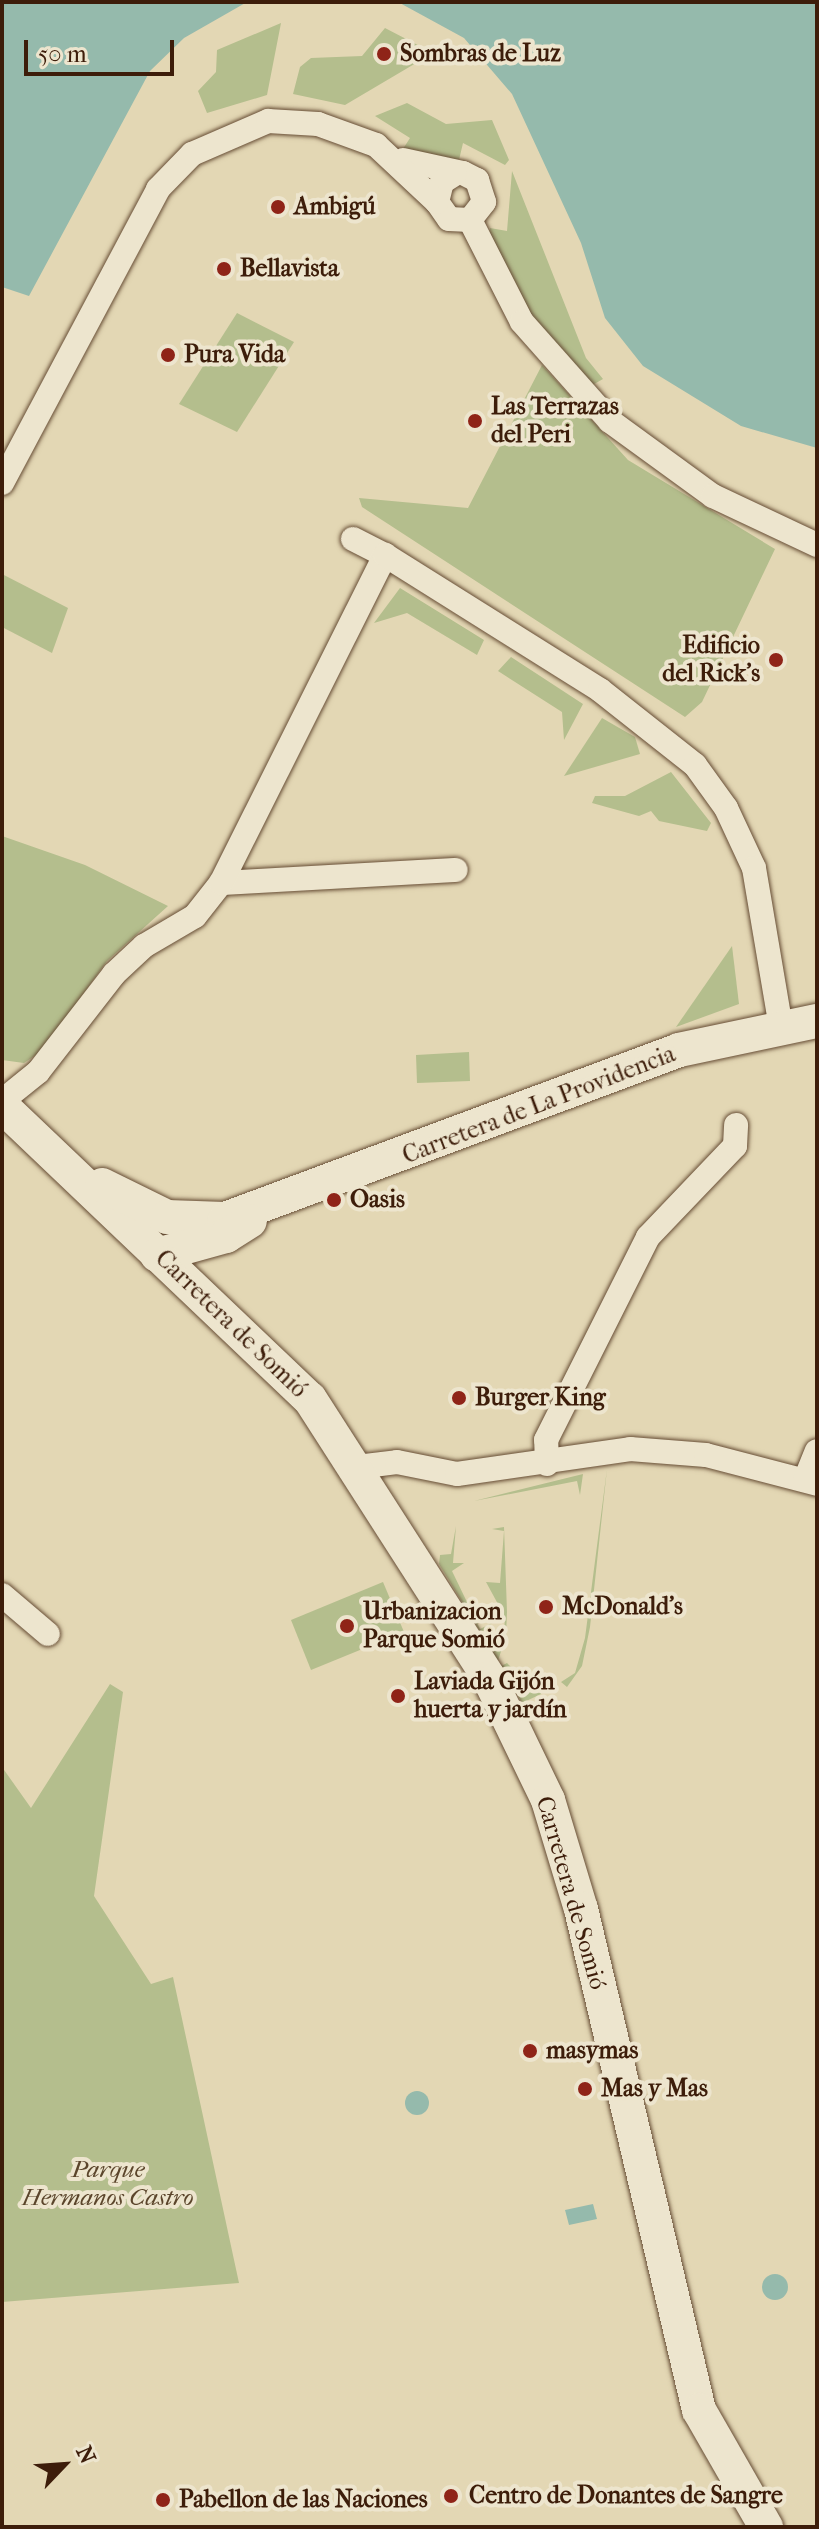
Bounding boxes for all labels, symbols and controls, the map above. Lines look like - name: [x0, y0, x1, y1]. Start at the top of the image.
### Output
- scale bar: [28, 24, 178, 74]
- text: 50 m: [38, 40, 87, 68]
- place label: Sombras de Luz: [400, 40, 561, 68]
- marker: Sombras de Luz: [375, 45, 393, 63]
- place label: Ambigú: [294, 193, 376, 221]
- marker: Ambigú: [269, 198, 287, 216]
- place label: Bellavista: [240, 255, 339, 283]
- marker: Bellavista: [215, 260, 233, 278]
- place label: Pura Vida: [184, 341, 285, 369]
- marker: Pura Vida: [159, 346, 177, 364]
- place label: Las Terrazas del Peri: [491, 393, 619, 449]
- marker: Las Terrazas del Peri: [466, 412, 484, 430]
- place label: Edificio del Rick's: [662, 632, 760, 688]
- marker: Edificio del Rick's: [767, 651, 785, 669]
- street label: Carretera de La Providencia: [399, 1040, 679, 1170]
- place label: Oasis: [350, 1186, 405, 1214]
- marker: Oasis: [325, 1191, 343, 1209]
- street label: Carretera de Somió: [149, 1244, 313, 1404]
- place label: Burger King: [475, 1384, 606, 1412]
- marker: Burger King: [450, 1389, 468, 1407]
- place label: McDonald's: [562, 1593, 683, 1621]
- place label: Urbanizacion Parque Somió: [363, 1598, 505, 1654]
- marker: McDonald's: [537, 1598, 555, 1616]
- marker: Urbanizacion Parque Somió: [338, 1617, 356, 1635]
- place label: Laviada Gijón huerta y jardín: [414, 1668, 567, 1724]
- marker: Laviada Gijón huerta y jardín: [389, 1687, 407, 1705]
- street label: Carretera de Somió: [530, 1793, 612, 1993]
- place label: masymas: [546, 2037, 638, 2065]
- marker: masymas: [521, 2042, 539, 2060]
- place label: Mas y Mas: [601, 2075, 708, 2103]
- marker: Mas y Mas: [576, 2080, 594, 2098]
- park label: Parque Hermanos Castro: [22, 2156, 194, 2212]
- north arrow: [24, 2425, 104, 2505]
- text: N: [70, 2442, 101, 2468]
- place label: Centro de Donantes de Sangre: [469, 2482, 783, 2510]
- marker: Centro de Donantes de Sangre: [440, 2485, 462, 2507]
- place label: Pabellon de las Naciones: [179, 2486, 428, 2514]
- marker: Pabellon de las Naciones: [154, 2491, 172, 2509]

